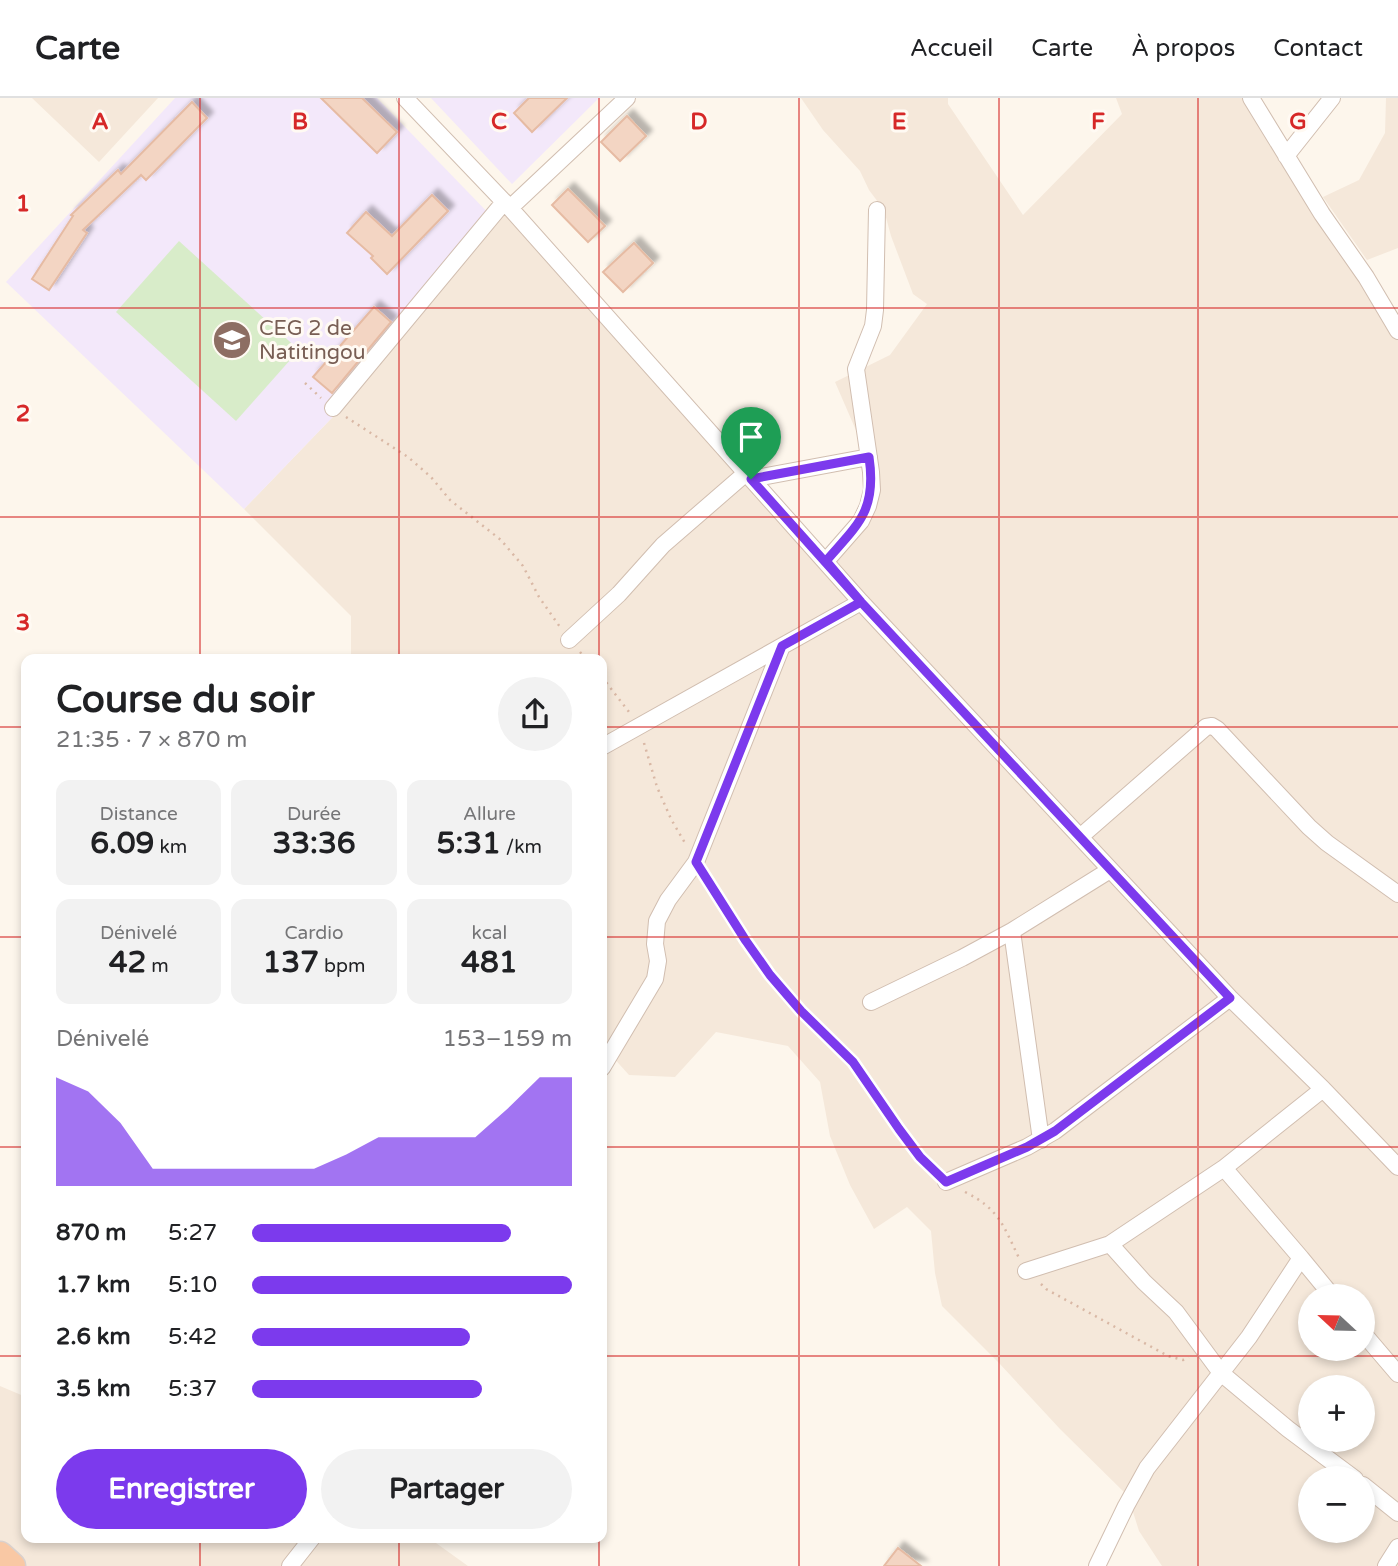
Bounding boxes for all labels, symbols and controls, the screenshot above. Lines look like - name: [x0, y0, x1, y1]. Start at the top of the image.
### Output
- text: Carte: [35, 29, 120, 68]
- text: Accueil: [910, 34, 993, 63]
- text: Carte: [1031, 34, 1093, 63]
- text: À propos: [1131, 34, 1235, 63]
- text: Contact: [1273, 34, 1363, 63]
- text: A: [91, 108, 109, 136]
- text: B: [292, 108, 308, 136]
- text: C: [491, 108, 507, 136]
- text: D: [690, 108, 708, 136]
- text: E: [892, 108, 906, 136]
- text: F: [1091, 108, 1105, 136]
- text: G: [1289, 108, 1307, 136]
- text: 1: [16, 190, 30, 218]
- place label: CEG 2 de Natitingou: [259, 316, 366, 365]
- school or university icon: CEG 2 de Natitingou: [211, 319, 253, 361]
- text: 2: [16, 400, 30, 428]
- pin: [721, 407, 781, 479]
- icon: arrive: [732, 418, 770, 456]
- text: 3: [16, 609, 30, 637]
- text: Course du soir: [56, 677, 315, 723]
- button: share: [498, 677, 572, 751]
- text: 21:35 · 7 × 870 m: [56, 726, 247, 754]
- text: Distance: [100, 803, 178, 825]
- text: Durée: [287, 803, 341, 825]
- text: Allure: [463, 803, 516, 825]
- text: 6.09: [90, 825, 154, 862]
- text: 33:36: [272, 825, 356, 862]
- text: 5:31: [437, 825, 501, 862]
- text: km: [154, 836, 187, 858]
- text: /km: [501, 836, 542, 858]
- text: Dénivelé: [100, 922, 177, 944]
- text: Cardio: [284, 922, 344, 944]
- text: kcal: [471, 922, 507, 944]
- text: 42: [109, 944, 146, 981]
- text: 137: [263, 944, 319, 981]
- text: 481: [461, 944, 518, 981]
- text: m: [146, 955, 169, 977]
- text: bpm: [319, 955, 365, 977]
- text: Dénivelé: [56, 1025, 149, 1053]
- text: 153–159 m: [443, 1025, 572, 1053]
- text: 870 m: [56, 1219, 126, 1247]
- text: 5:27: [168, 1219, 217, 1247]
- text: 1.7 km: [56, 1271, 130, 1299]
- text: 5:10: [168, 1271, 217, 1299]
- north arrow: [1298, 1284, 1376, 1362]
- map controls: [1298, 1284, 1375, 1543]
- text: 2.6 km: [56, 1323, 131, 1351]
- text: 5:42: [168, 1323, 217, 1351]
- text: 3.5 km: [56, 1375, 131, 1403]
- text: 5:37: [168, 1375, 217, 1403]
- button: +: [1298, 1375, 1375, 1452]
- button: Enregistrer: [56, 1449, 307, 1529]
- button: Partager: [321, 1449, 572, 1529]
- button: −: [1298, 1466, 1375, 1543]

